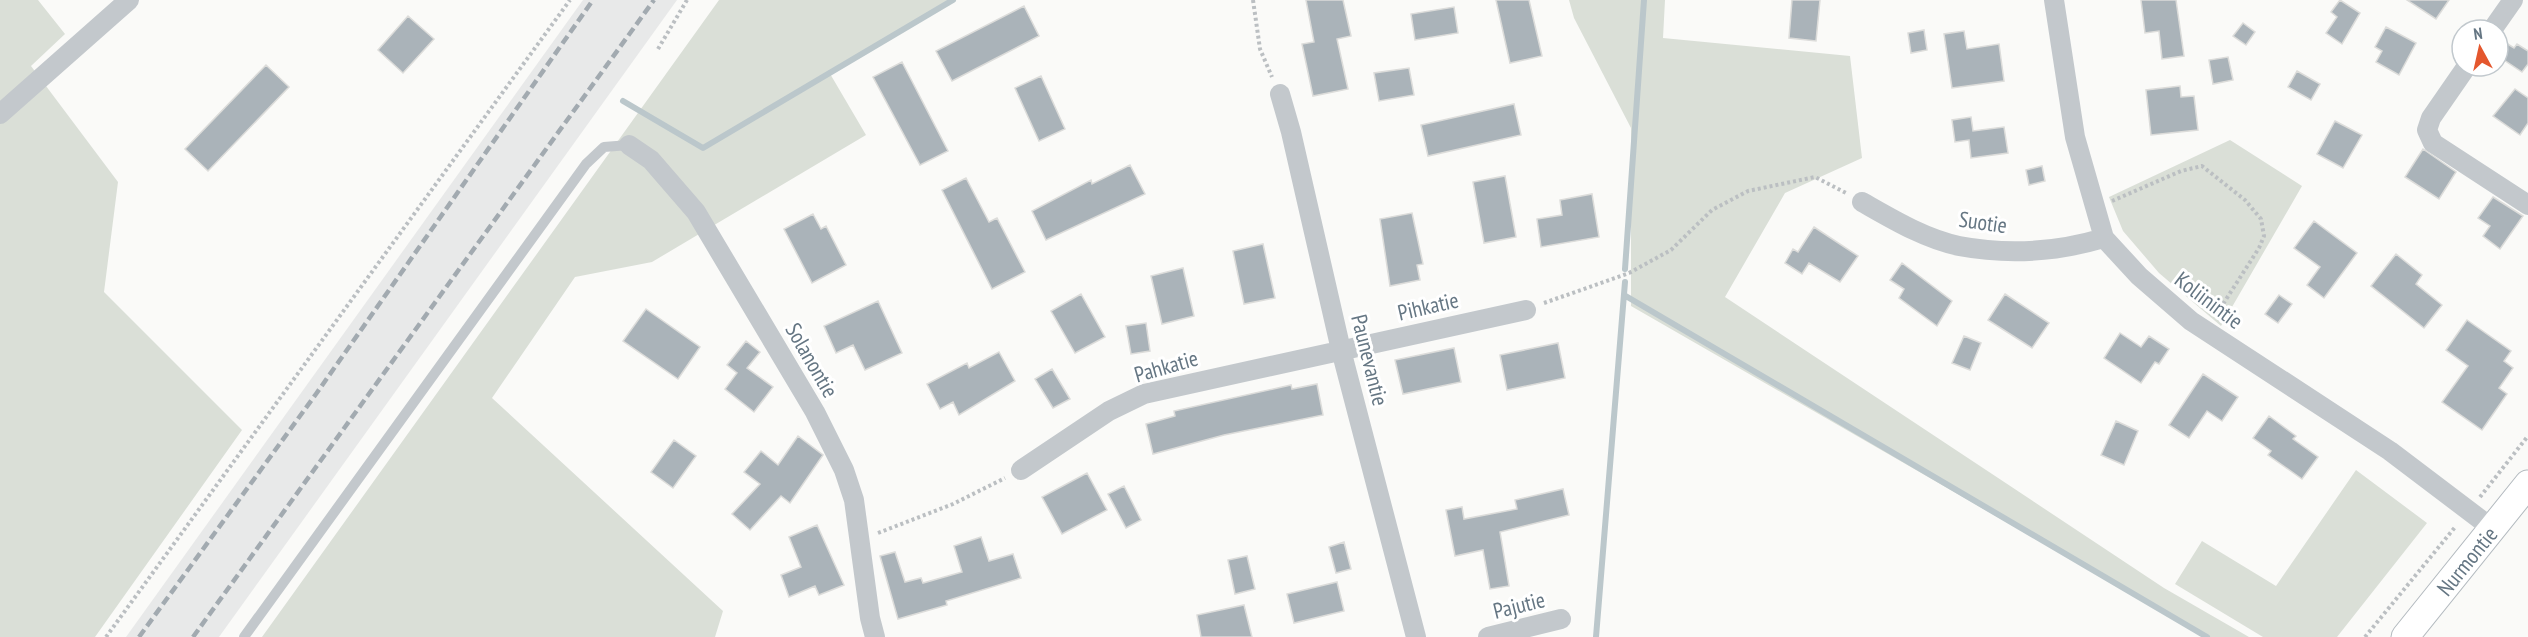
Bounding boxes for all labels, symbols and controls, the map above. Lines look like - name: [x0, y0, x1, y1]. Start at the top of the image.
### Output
- north arrow: [2450, 18, 2510, 78]
- text: N: [2472, 23, 2484, 44]
- street label: Suotie: [1957, 205, 2009, 239]
- street label: Koliinintie: [2169, 265, 2249, 335]
- street label: Pihkatie: [1395, 285, 1461, 327]
- street label: Paunevantie: [1345, 312, 1395, 408]
- street label: Solanontie: [779, 318, 845, 402]
- street label: Pahkatie: [1131, 344, 1201, 388]
- street label: Nurmontie: [2431, 521, 2503, 601]
- street label: Pajutie: [1490, 585, 1548, 625]

